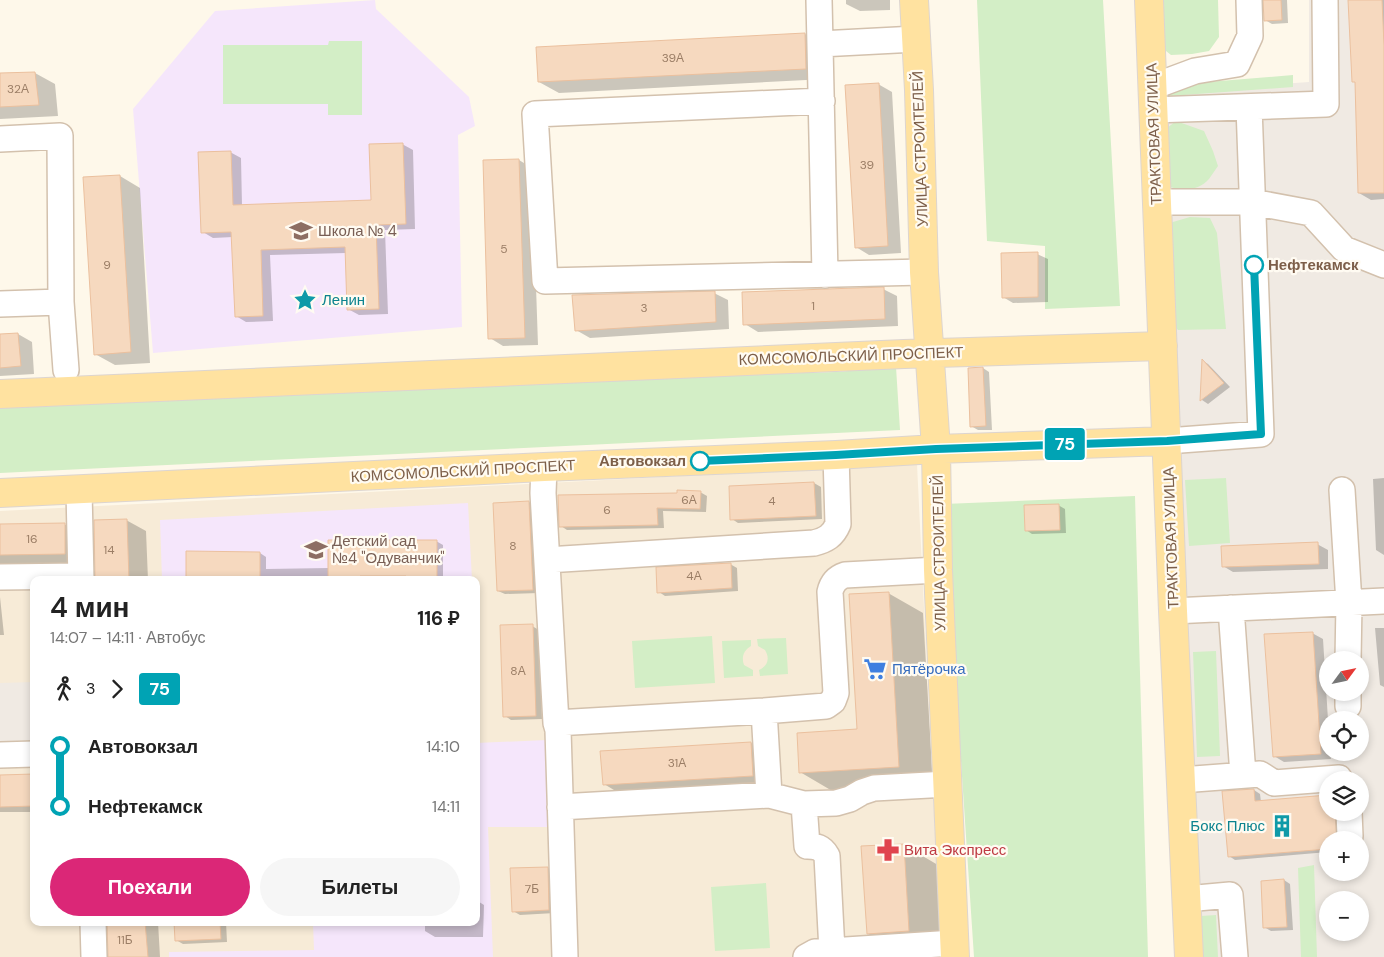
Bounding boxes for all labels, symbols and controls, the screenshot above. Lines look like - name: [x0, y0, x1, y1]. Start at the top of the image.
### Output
- house number: 39А: [662, 50, 684, 66]
- street label: ТРАКТОВАЯ УЛИЦА: [1142, 63, 1166, 205]
- street label: УЛИЦА СТРОИТЕЛЕЙ: [907, 71, 933, 227]
- house number: 32А: [7, 81, 29, 97]
- house number: 39: [860, 157, 874, 173]
- school or university icon: Школа № 4: [288, 218, 314, 244]
- place label: Школа № 4: [318, 221, 397, 241]
- house number: 5: [500, 241, 508, 257]
- marker: Нефтекамск: [1244, 255, 1264, 275]
- place label: Нефтекамск: [1268, 255, 1359, 275]
- house number: 9: [103, 257, 111, 273]
- place icon: Ленин: [292, 287, 318, 313]
- place label: Ленин: [322, 290, 365, 310]
- house number: 1: [811, 298, 815, 314]
- house number: 3: [640, 300, 648, 316]
- street label: КОМСОМОЛЬСКИЙ ПРОСПЕКТ: [738, 342, 964, 370]
- line badge: 75: [1042, 428, 1088, 460]
- text: 75: [1055, 432, 1075, 456]
- place label: Автовокзал: [599, 451, 686, 471]
- marker: Автовокзал: [690, 451, 710, 471]
- street label: КОМСОМОЛЬСКИЙ ПРОСПЕКТ: [350, 455, 576, 487]
- street label: ТРАКТОВАЯ УЛИЦА: [1159, 467, 1183, 609]
- street label: УЛИЦА СТРОИТЕЛЕЙ: [928, 475, 950, 631]
- house number: 6А: [681, 492, 697, 508]
- house number: 4: [768, 493, 776, 509]
- house number: 6: [603, 502, 611, 518]
- house number: 16: [26, 531, 38, 547]
- place label: Детский сад №4 "Одуванчик": [332, 531, 445, 568]
- school or university icon: Детский сад №4 "Одуванчик": [303, 537, 329, 563]
- house number: 8: [509, 538, 517, 554]
- house number: 14: [103, 542, 115, 558]
- house number: 4А: [686, 568, 702, 584]
- text: 4 мин: [50, 589, 130, 626]
- text: 116 ₽: [417, 606, 460, 631]
- text: 14:07 – 14:11 · Автобус: [50, 627, 206, 648]
- north arrow: [1319, 651, 1369, 701]
- map controls: [1319, 651, 1369, 941]
- supermarket icon: Пятёрочка: [862, 656, 888, 682]
- place label: Пятёрочка: [892, 659, 966, 679]
- house number: 8А: [510, 663, 526, 679]
- icon: walk: [50, 675, 78, 703]
- icon: forward: [103, 675, 131, 703]
- text: 75: [149, 677, 170, 701]
- text: 3: [86, 678, 95, 699]
- button: locate: [1319, 711, 1369, 761]
- text: Автовокзал: [88, 734, 198, 759]
- text: 14:10: [426, 736, 460, 757]
- house number: 31А: [668, 755, 686, 771]
- button: layers: [1319, 771, 1369, 821]
- text: Нефтекамск: [88, 794, 203, 819]
- text: 14:11: [432, 796, 460, 817]
- building icon: Бокс Плюс: [1269, 813, 1295, 839]
- place label: Бокс Плюс: [1190, 816, 1265, 836]
- button: +: [1319, 831, 1369, 881]
- pharmacy icon: Вита Экспресс: [875, 837, 901, 863]
- place label: Вита Экспресс: [904, 840, 1007, 860]
- button: Поехали: [50, 858, 250, 916]
- button: Билеты: [260, 858, 460, 916]
- house number: 7Б: [525, 881, 539, 897]
- button: −: [1319, 891, 1369, 941]
- house number: 11Б: [117, 932, 133, 948]

